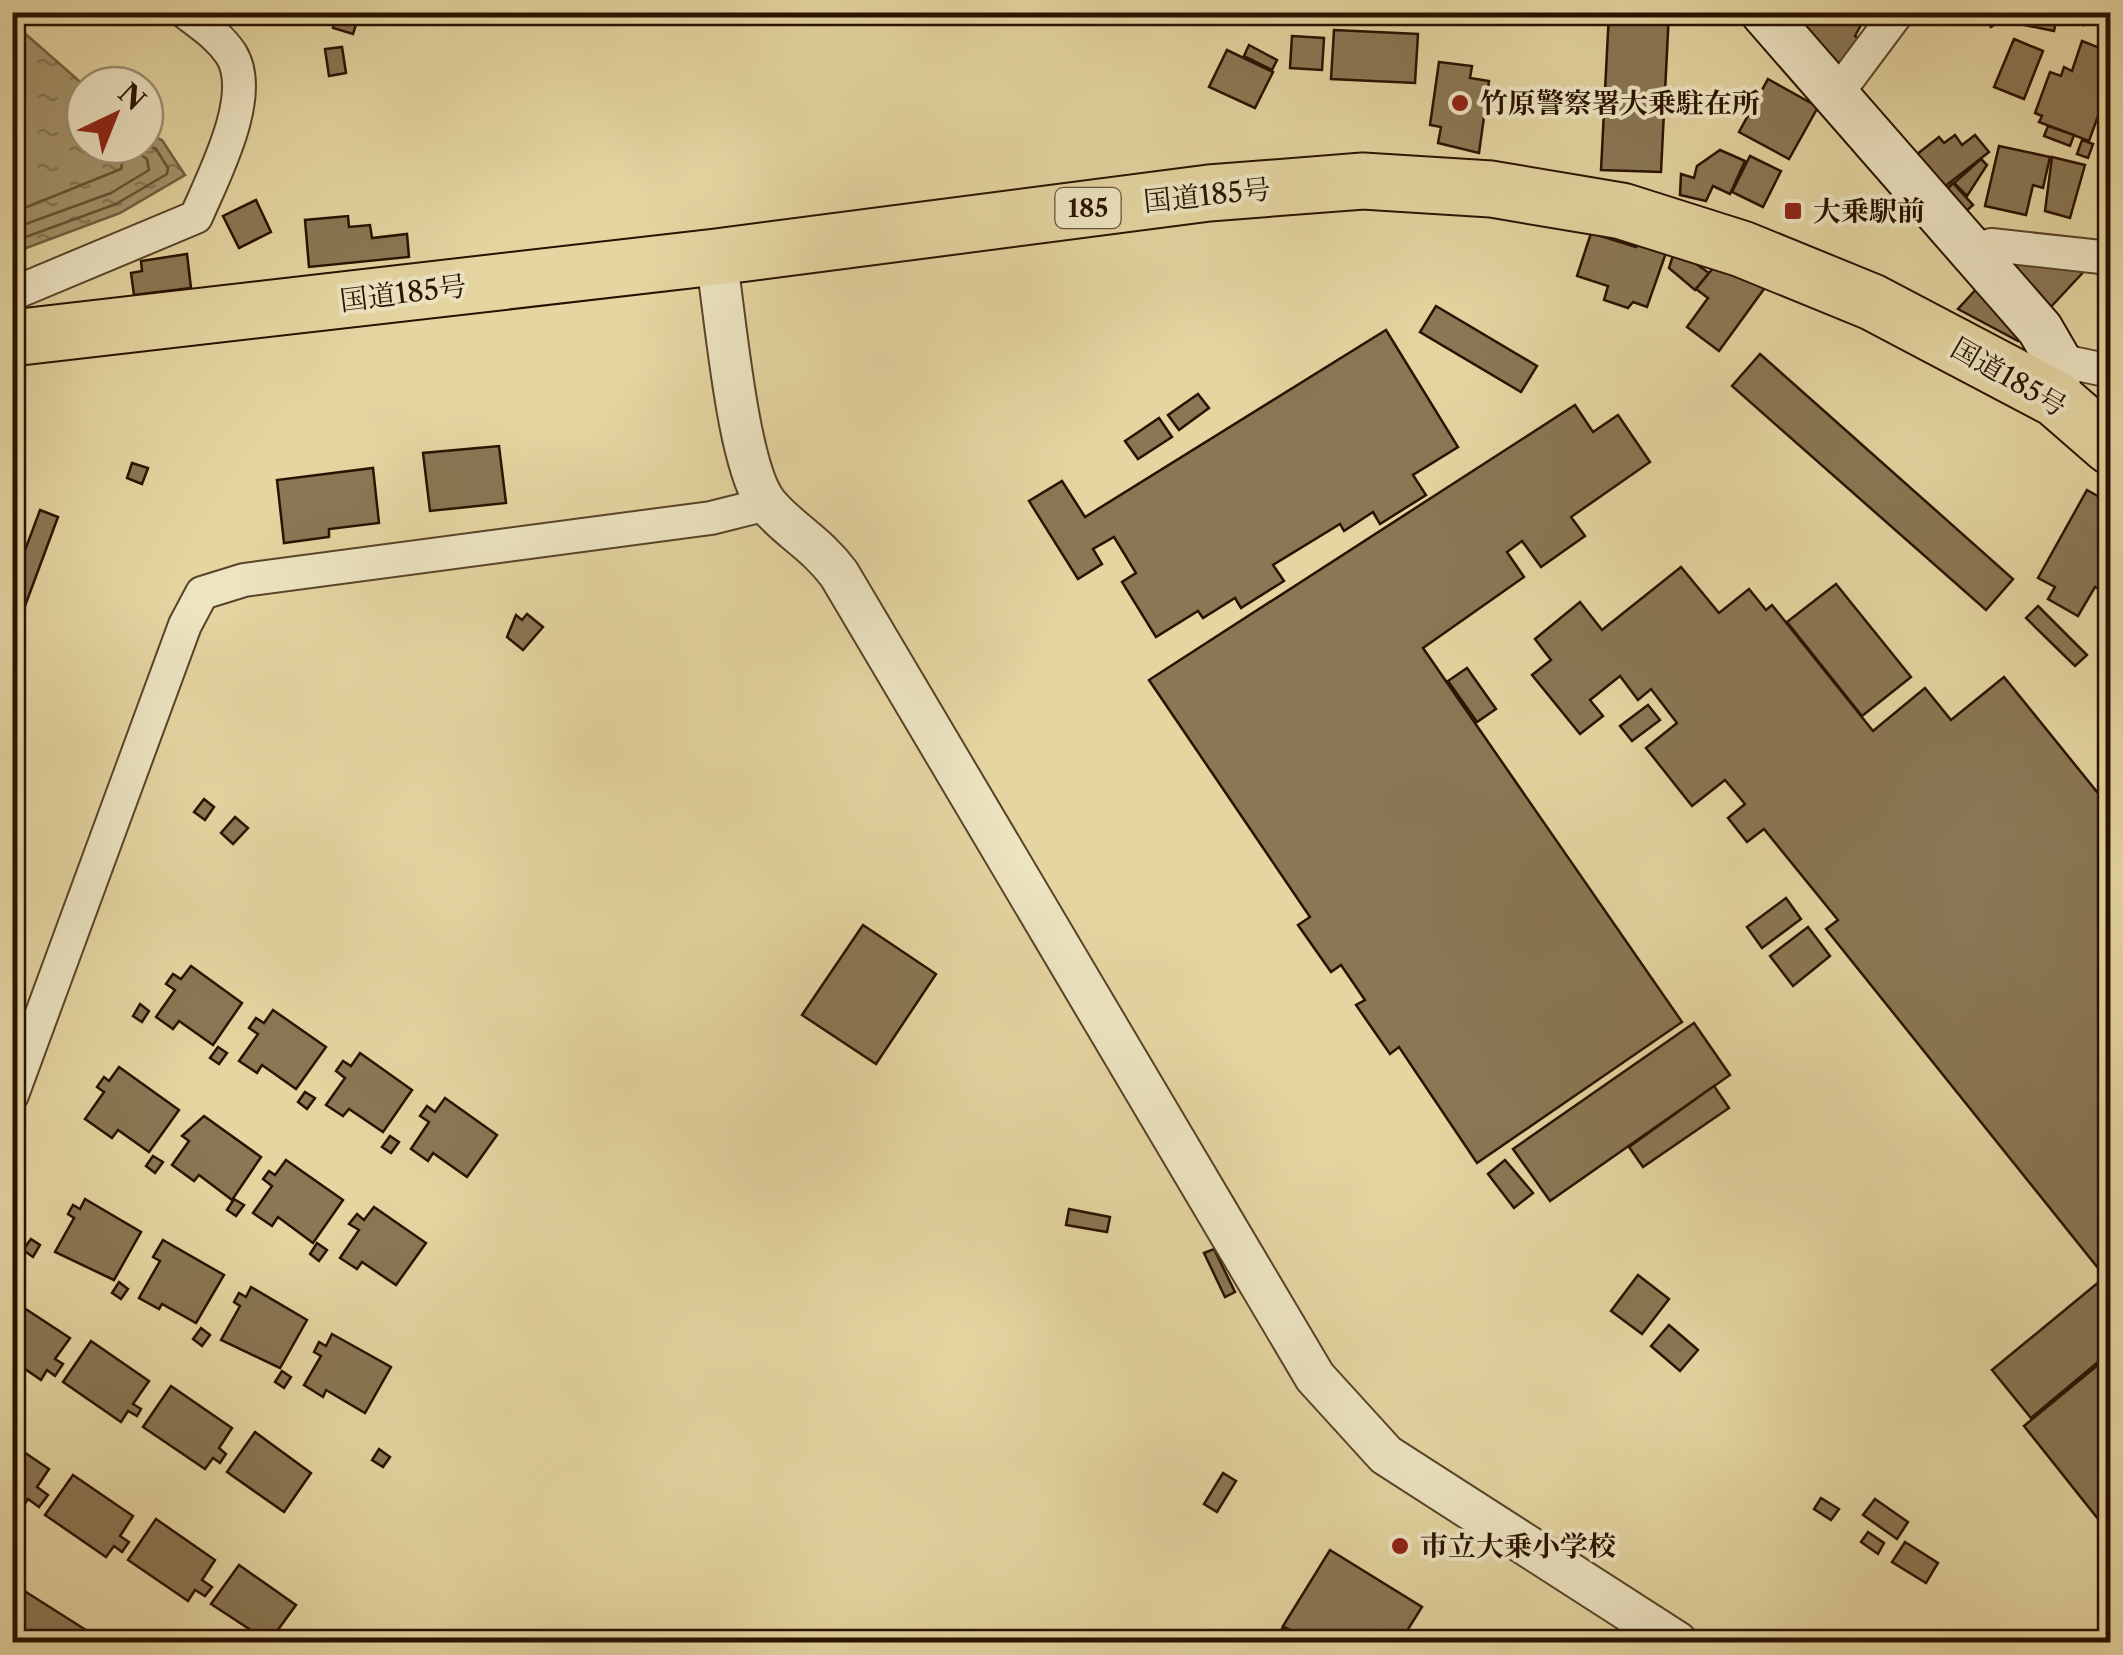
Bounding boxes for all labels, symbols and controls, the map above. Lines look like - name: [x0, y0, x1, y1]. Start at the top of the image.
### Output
- north arrow: [65, 65, 165, 165]
- text: N: [112, 76, 153, 117]
- place label: 竹原警察署大乗駐在所: [1480, 86, 1760, 120]
- marker: 竹原警察署大乗駐在所: [1449, 92, 1471, 114]
- street label: 国道185号: [1142, 171, 1272, 219]
- road number: 185: [1056, 188, 1120, 228]
- place label: 大乗駅前: [1813, 194, 1925, 228]
- marker: 大乗駅前: [1782, 200, 1804, 222]
- street label: 国道185号: [338, 268, 468, 318]
- street label: 国道185号: [1945, 330, 2073, 424]
- place label: 市立大乗小学校: [1420, 1529, 1616, 1563]
- marker: 市立大乗小学校: [1389, 1535, 1411, 1557]

